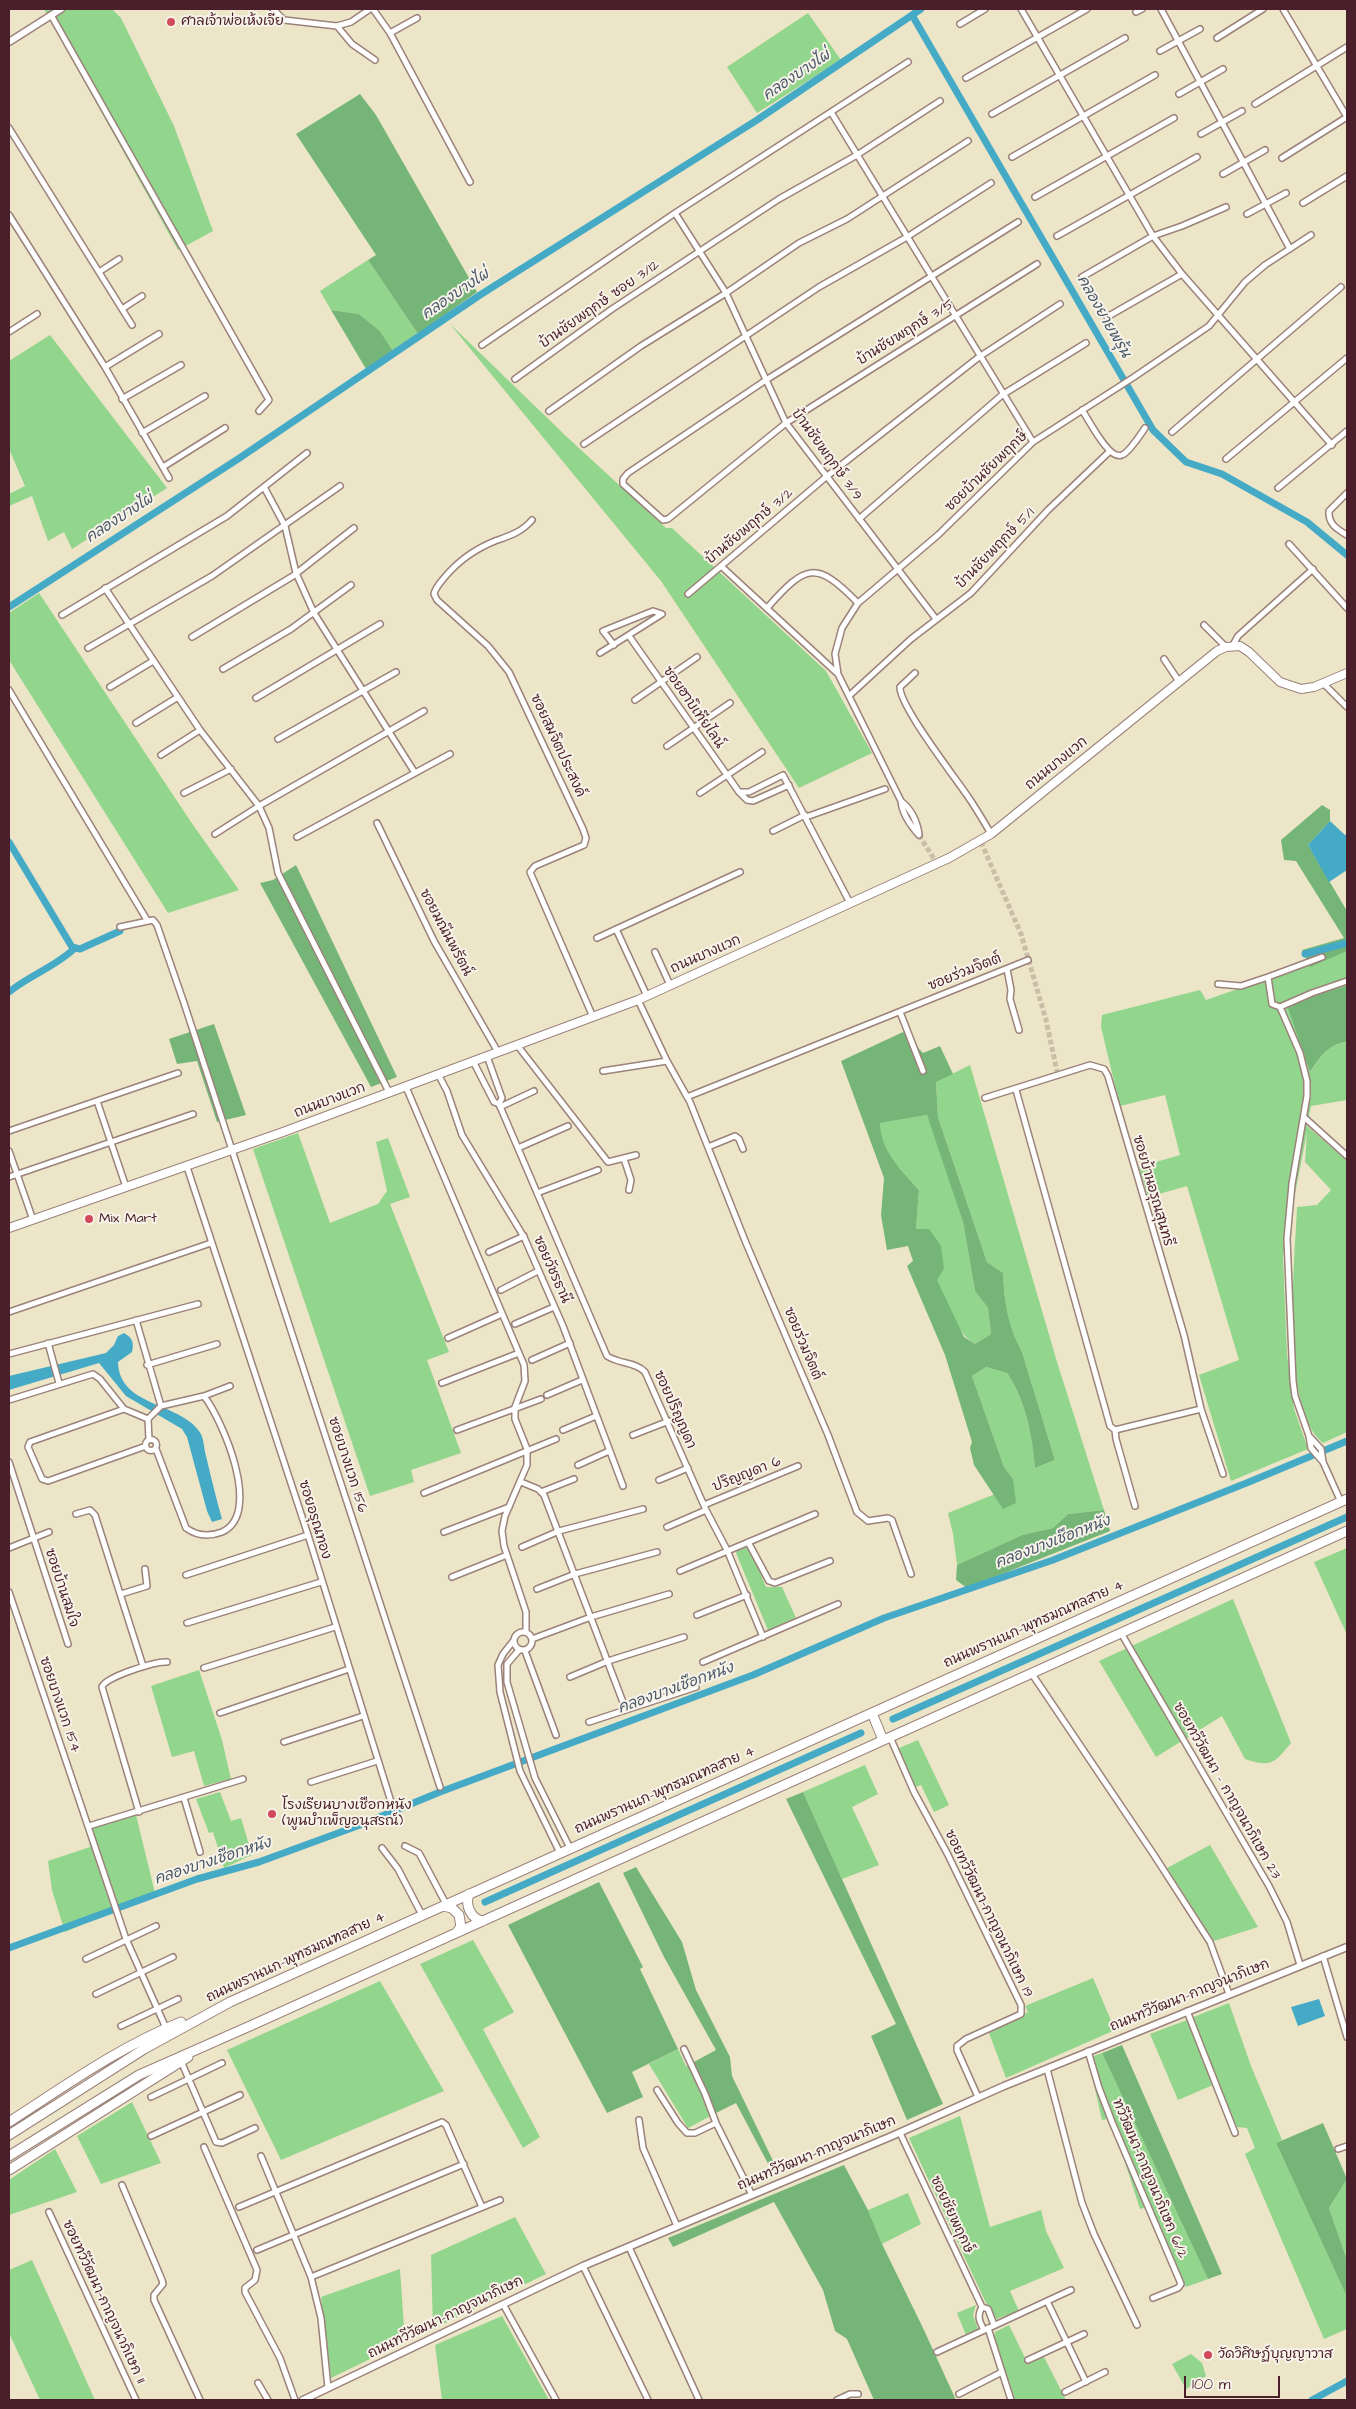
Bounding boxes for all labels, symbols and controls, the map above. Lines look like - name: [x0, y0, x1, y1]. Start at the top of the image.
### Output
- place label: ศาลเจ้าพ่อเห้งเจีย: [181, 14, 284, 30]
- marker: ศาลเจ้าพ่อเห้งเจีย: [165, 16, 177, 28]
- water label: คลองบางไผ่: [760, 47, 834, 105]
- street label: บ้านชัยพฤกษ์ ซอย 3/12: [537, 257, 663, 353]
- water label: คลองบางไผ่: [419, 266, 493, 324]
- water label: คลองยายพรุ้น: [1072, 273, 1134, 361]
- street label: บ้านชัยพฤกษ์ 3/5: [854, 296, 958, 370]
- street label: บ้านชัยพฤกษ์ 3/9: [787, 406, 865, 504]
- street label: ซอยบ้านชัยพฤกษ์: [942, 428, 1032, 516]
- street label: บ้านชัยพฤกษ์ 3/2: [703, 485, 797, 569]
- water label: คลองบางไผ่: [83, 490, 157, 548]
- street label: บ้านชัยพฤกษ์ 5/1: [953, 505, 1039, 593]
- street label: ซอยฮาบิเทียไลน์: [659, 664, 727, 752]
- street label: ซอยสมจิตประสงค์: [526, 692, 588, 800]
- street label: ถนนบางแวก: [1022, 734, 1092, 794]
- street label: ซอยมณีนพรัตน์: [415, 887, 475, 979]
- street label: ถนนบางแวก: [668, 932, 744, 978]
- street label: ซอยร่วมจิตต์: [926, 951, 1004, 995]
- street label: ถนนบางแวก: [292, 1080, 368, 1122]
- street label: ซอยบ้านอรุณสุนทรี: [1128, 1134, 1176, 1248]
- place label: Mix Mart: [99, 1211, 157, 1227]
- marker: Mix Mart: [83, 1213, 95, 1225]
- street label: ซอยวัชรธานี: [529, 1234, 573, 1306]
- street label: ซอยร่วมจิตต์: [779, 1305, 825, 1383]
- street label: ซอยปริญญดา: [649, 1368, 699, 1452]
- street label: ซอยบางแวก 156: [324, 1415, 370, 1515]
- street label: ปริญญดา 6: [710, 1454, 784, 1496]
- street label: ซอยอรุณทอง: [294, 1479, 334, 1561]
- water label: คลองบางเชือกหนัง: [993, 1513, 1113, 1573]
- street label: ซอยบ้านสมใจ: [40, 1546, 82, 1630]
- street label: ถนนพรานนก-พุทธมณฑลสาย 4: [941, 1578, 1127, 1672]
- street label: ซอยบางแวก 154: [35, 1655, 83, 1755]
- water label: คลองบางเชือกหนัง: [616, 1660, 736, 1718]
- street label: ซอยทวีวัฒนา - กาญจนาภิเษก 23: [1168, 1700, 1284, 1882]
- street label: ถนนพรานนก-พุทธมณฑลสาย 4: [572, 1744, 758, 1838]
- place label: โรงเรียนบางเชือกหนัง (พูนบำเพ็ญอนุสรณ์): [282, 1798, 412, 1830]
- marker: โรงเรียนบางเชือกหนัง (พูนบำเพ็ญอนุสรณ์): [266, 1808, 278, 1820]
- street label: ซอยทวีวัฒนา-กาญจนาภิเษก 19: [940, 1827, 1036, 2001]
- water label: คลองบางเชือกหนัง: [152, 1835, 274, 1889]
- street label: ถนนพรานนก-พุทธมณฑลสาย 4: [204, 1909, 388, 2007]
- street label: ถนนทวีวัฒนา-กาญจนาภิเษก: [1108, 1956, 1272, 2036]
- street label: ทวีวัฒนา-กาญจนาภิเษก 6/2: [1108, 2097, 1190, 2261]
- street label: ถนนทวีวัฒนา-กาญจนาภิเษก: [735, 2113, 899, 2195]
- street label: ซอยชัยพฤกษ์: [926, 2174, 976, 2256]
- street label: ซอยทวีวัฒนา-กาญจนาภิเษก 11: [58, 2218, 148, 2386]
- street label: ถนนทวีวัฒนา-กาญจนาภิเษก: [366, 2273, 526, 2363]
- place label: วัดวิศิษฏ์บุญญาวาส: [1218, 2347, 1332, 2363]
- marker: วัดวิศิษฏ์บุญญาวาส: [1202, 2349, 1214, 2361]
- scale bar: [1186, 2366, 1282, 2398]
- text: 100 m: [1192, 2374, 1231, 2395]

